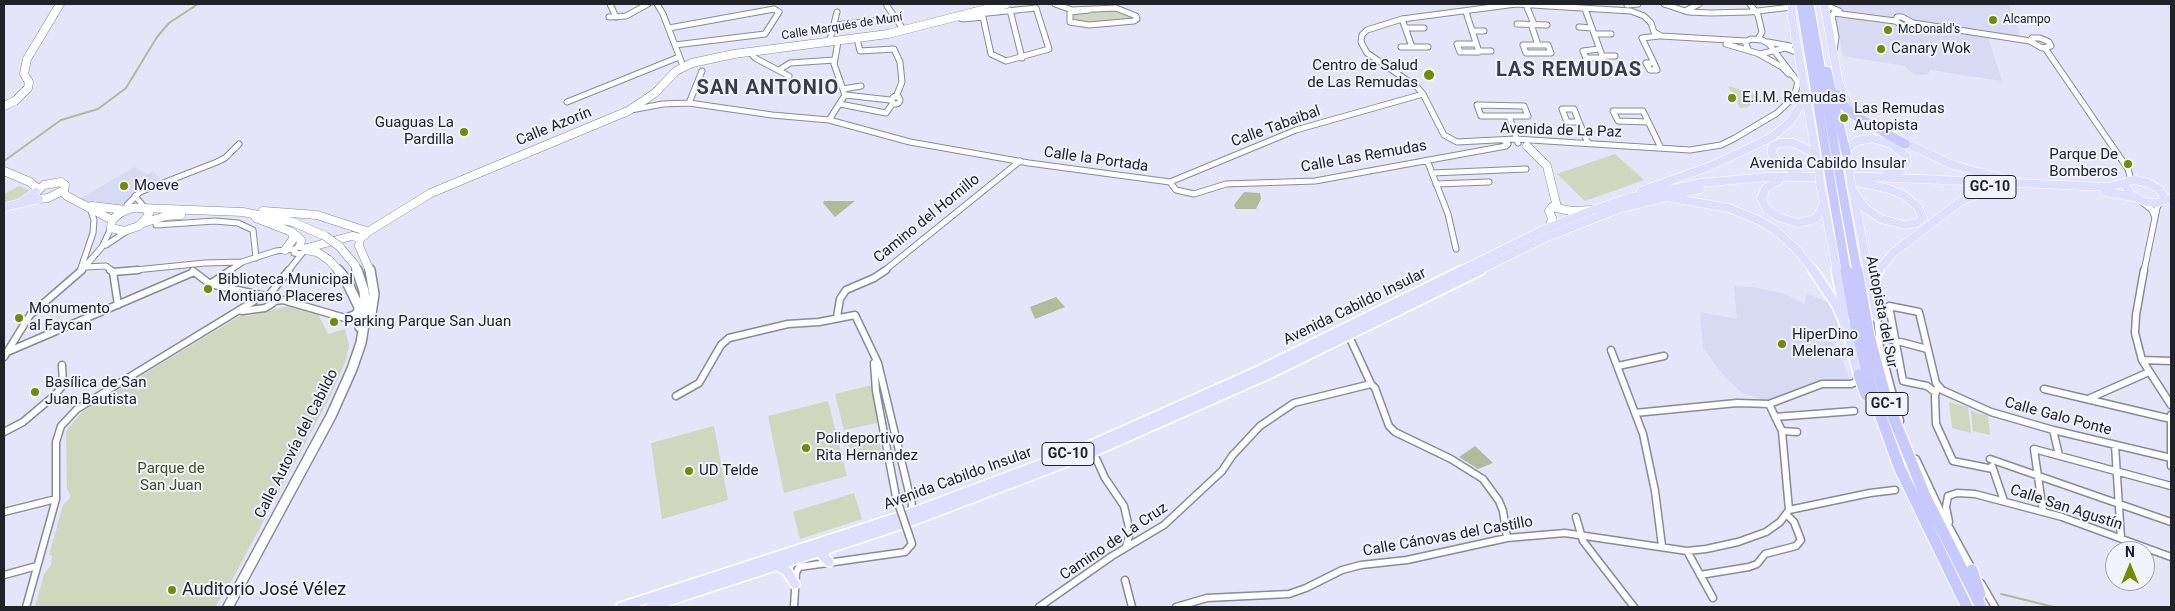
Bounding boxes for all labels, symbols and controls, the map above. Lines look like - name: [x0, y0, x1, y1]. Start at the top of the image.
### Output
- street label: Calle Marqués de Muní: [781, 10, 903, 44]
- place label: Alcampo: [2003, 13, 2051, 27]
- marker: Alcampo: [1987, 14, 1999, 26]
- place label: McDonald's: [1898, 23, 1960, 37]
- marker: McDonald's: [1882, 24, 1894, 36]
- place label: Canary Wok: [1891, 40, 1971, 58]
- marker: Canary Wok: [1875, 43, 1887, 55]
- place label: Centro de Salud de Las Remudas: [1307, 57, 1418, 92]
- district label: LAS REMUDAS: [1495, 59, 1643, 83]
- marker: Centro de Salud de Las Remudas: [1422, 68, 1436, 82]
- district label: SAN ANTONIO: [695, 77, 841, 101]
- place label: E.I.M. Remudas: [1742, 89, 1846, 107]
- marker: E.I.M. Remudas: [1726, 92, 1738, 104]
- place label: Las Remudas Autopista: [1854, 100, 1945, 135]
- street label: Calle Tabaibal: [1229, 103, 1323, 151]
- street label: Calle Azorín: [514, 104, 594, 150]
- marker: Las Remudas Autopista: [1838, 112, 1850, 124]
- place label: Guaguas La Pardilla: [375, 114, 454, 149]
- street label: Avenida de La Paz: [1500, 120, 1622, 142]
- marker: Guaguas La Pardilla: [458, 126, 470, 138]
- street label: Calle Las Remudas: [1300, 137, 1428, 177]
- street label: Calle la Portada: [1043, 144, 1149, 176]
- place label: Parque De Bomberos: [2049, 146, 2118, 181]
- street label: Avenida Cabildo Insular: [1750, 155, 1906, 173]
- marker: Parque De Bomberos: [2122, 158, 2134, 170]
- street label: Camino del Hornillo: [870, 171, 984, 267]
- road number: GC-10: [1964, 176, 2016, 198]
- place label: Moeve: [134, 177, 179, 195]
- marker: Moeve: [118, 180, 130, 192]
- street label: Autopista del Sur: [1861, 254, 1901, 370]
- street label: Avenida Cabildo Insular: [1281, 265, 1429, 349]
- place label: Biblioteca Municipal Montiano Placeres: [218, 271, 353, 306]
- marker: Biblioteca Municipal Montiano Placeres: [202, 283, 214, 295]
- place label: Monumento al Faycan: [29, 300, 110, 335]
- marker: Monumento al Faycan: [13, 312, 25, 324]
- place label: Parking Parque San Juan: [344, 313, 511, 331]
- marker: Parking Parque San Juan: [328, 316, 340, 328]
- place label: HiperDino Melenara: [1792, 326, 1858, 361]
- marker: HiperDino Melenara: [1776, 338, 1788, 350]
- street label: Calle Autovía del Cabildo: [251, 366, 343, 522]
- place label: Basílica de San Juan Bautista: [45, 374, 146, 409]
- marker: Basílica de San Juan Bautista: [29, 386, 41, 398]
- road number: GC-1: [1866, 392, 1908, 416]
- street label: Calle Galo Ponte: [2002, 394, 2114, 440]
- place label: Polideportivo Rita Hernandez: [816, 430, 918, 465]
- marker: Polideportivo Rita Hernandez: [800, 442, 812, 454]
- road number: GC-10: [1042, 442, 1094, 466]
- street label: Avenida Cabildo Insular: [881, 444, 1035, 514]
- park label: Parque de San Juan: [137, 460, 205, 495]
- place label: UD Telde: [699, 462, 759, 480]
- marker: UD Telde: [683, 465, 695, 477]
- street label: Calle San Agustín: [2008, 481, 2124, 535]
- street label: Camino de La Cruz: [1057, 499, 1171, 585]
- street label: Calle Cánovas del Castillo: [1362, 513, 1534, 561]
- north arrow: [2105, 541, 2155, 591]
- text: N: [2125, 544, 2135, 560]
- place label: Auditorio José Vélez: [182, 579, 346, 601]
- marker: Auditorio José Vélez: [166, 584, 178, 596]

